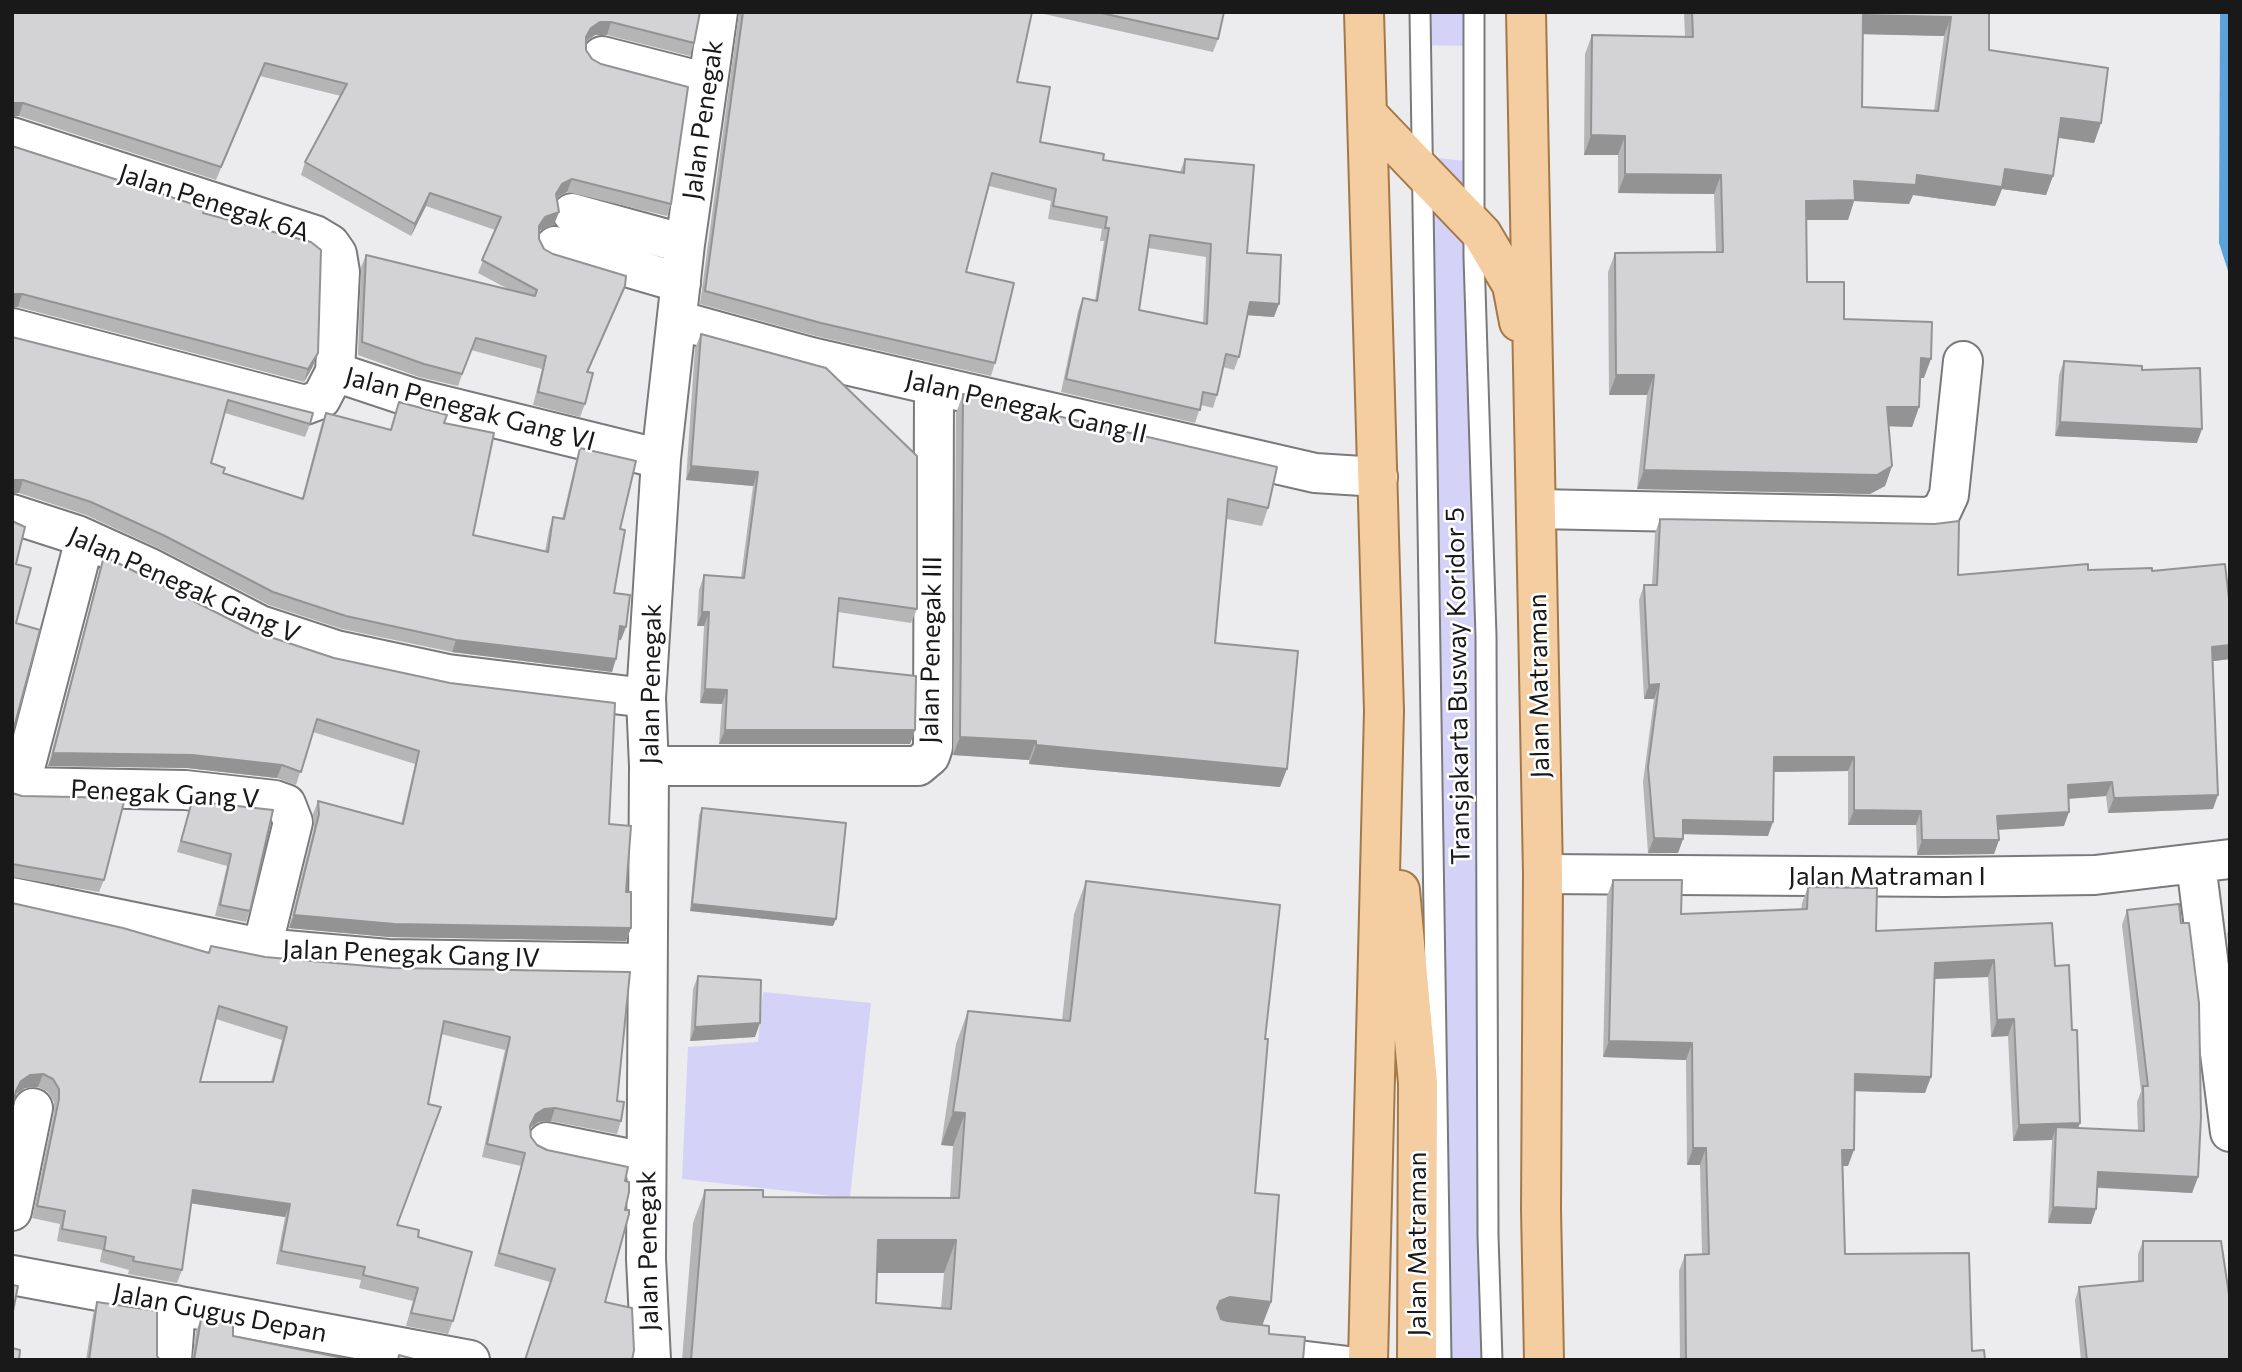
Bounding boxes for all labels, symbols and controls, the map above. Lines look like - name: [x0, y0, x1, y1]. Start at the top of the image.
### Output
- street label: Jalan Penegak: [676, 38, 730, 202]
- street label: Jalan Penegak 6A: [114, 157, 314, 249]
- street label: Jalan Penegak Gang VI: [341, 361, 599, 457]
- street label: Jalan Penegak Gang II: [902, 364, 1150, 450]
- street label: Transjakarta Busway Koridor 5: [1439, 507, 1477, 865]
- street label: Jalan Penegak Gang V: [63, 520, 305, 650]
- street label: Jalan Penegak III: [914, 556, 948, 744]
- street label: Jalan Matraman: [1522, 593, 1556, 779]
- street label: Jalan Penegak: [634, 603, 668, 765]
- street label: Penegak Gang V: [70, 773, 260, 815]
- street label: Jalan Matraman I: [1788, 860, 1986, 892]
- street label: Jalan Penegak Gang IV: [282, 934, 540, 974]
- street label: Jalan Matraman: [1401, 1151, 1433, 1337]
- street label: Jalan Penegak: [631, 1170, 665, 1332]
- street label: Jalan Gugus Depan: [111, 1277, 329, 1349]

